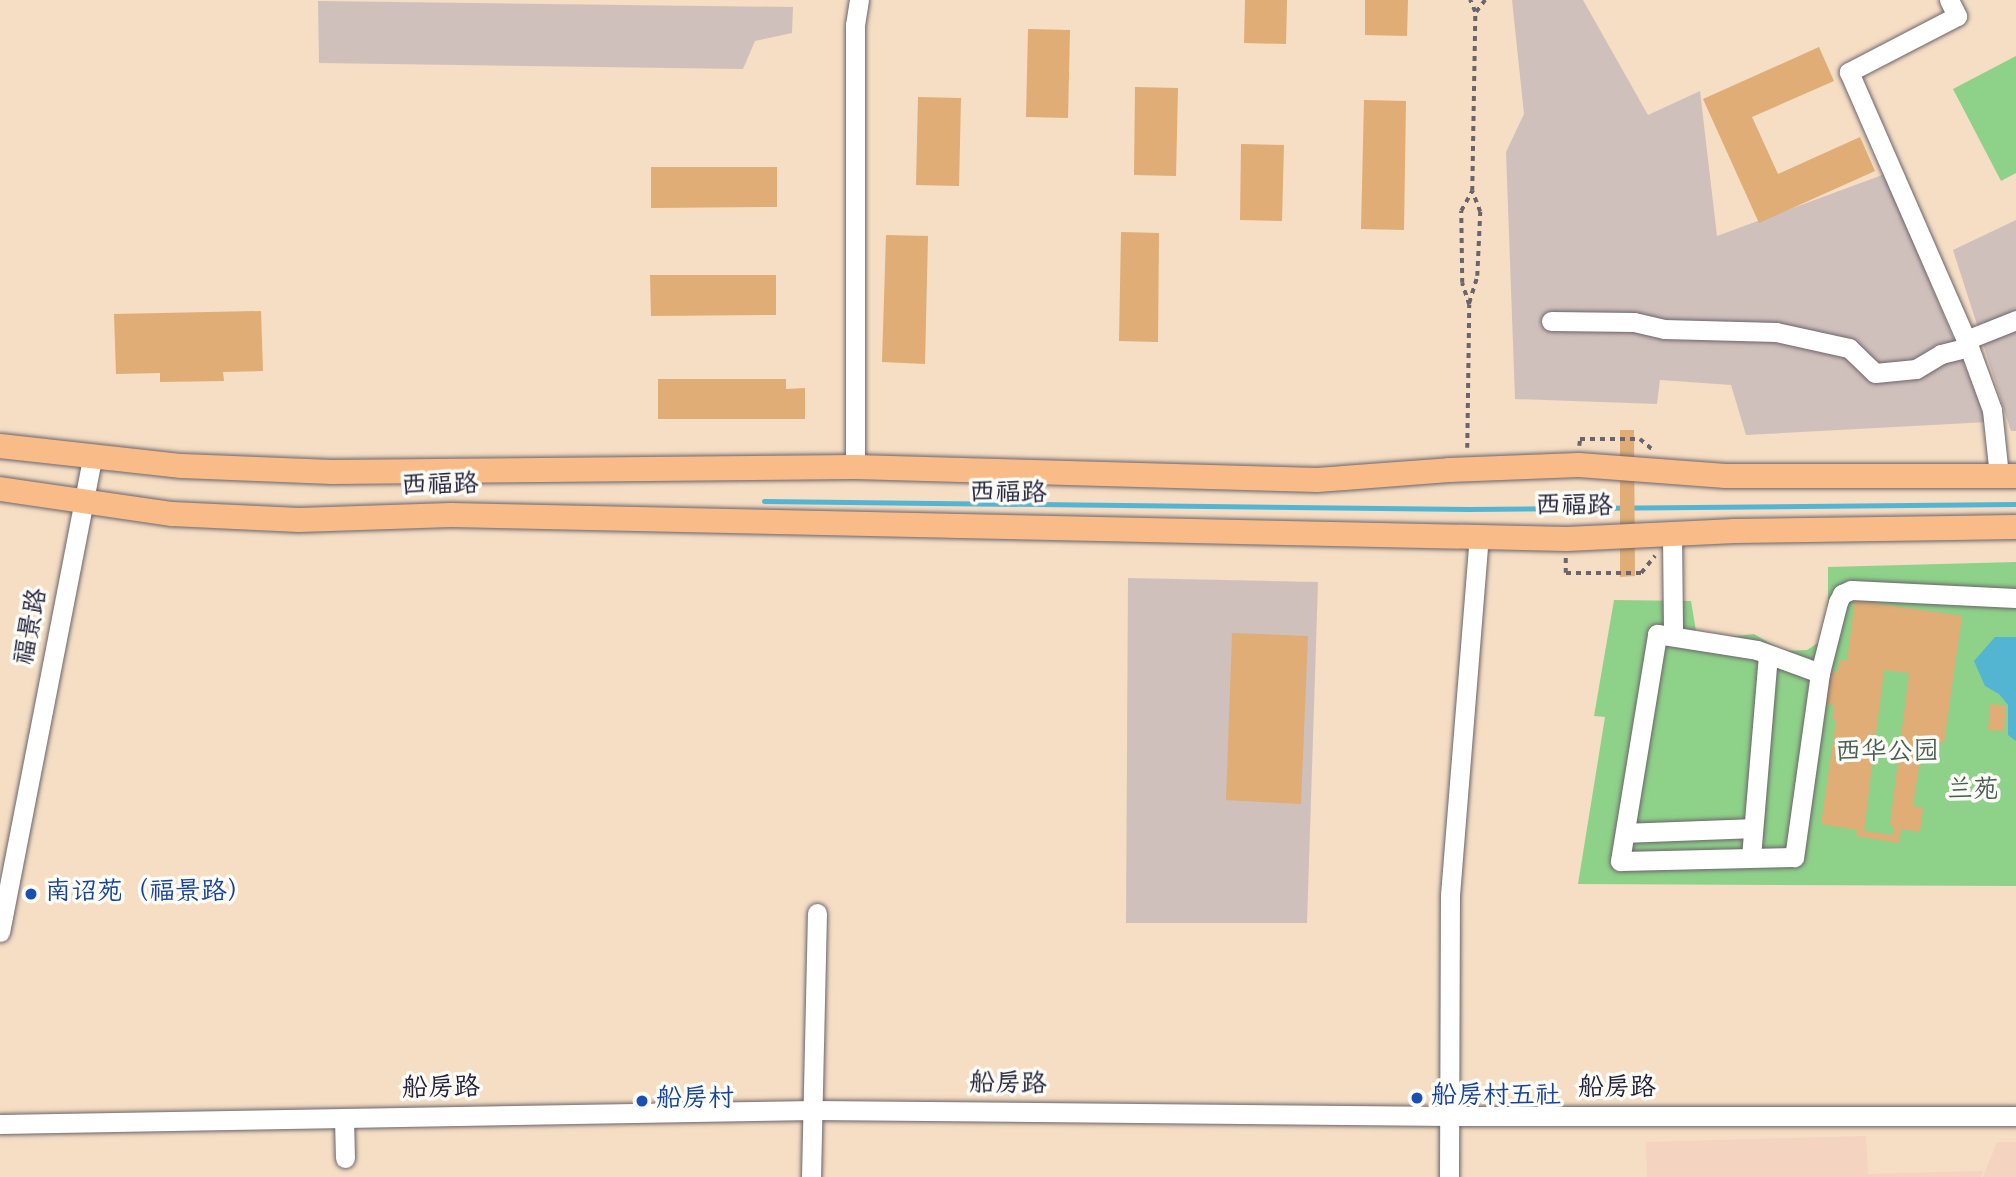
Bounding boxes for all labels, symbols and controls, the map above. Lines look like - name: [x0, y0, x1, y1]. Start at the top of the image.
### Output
- street label: 西福路: [401, 471, 479, 503]
- street label: 西福路: [969, 479, 1047, 511]
- street label: 西福路: [1535, 492, 1613, 524]
- street label: 福景路: [10, 586, 56, 668]
- park label: 西华公园: [1835, 738, 1939, 770]
- park label: 兰苑: [1947, 776, 1999, 808]
- place label: 南诏苑（福景路）: [45, 878, 253, 910]
- marker: 南诏苑（福景路）: [23, 886, 39, 902]
- street label: 船房路: [969, 1070, 1047, 1102]
- street label: 船房路: [402, 1074, 480, 1106]
- street label: 船房路: [1578, 1074, 1656, 1106]
- place label: 船房村五社: [1431, 1082, 1561, 1114]
- place label: 船房村: [656, 1085, 734, 1117]
- marker: 船房村五社: [1409, 1090, 1425, 1106]
- marker: 船房村: [634, 1093, 650, 1109]

